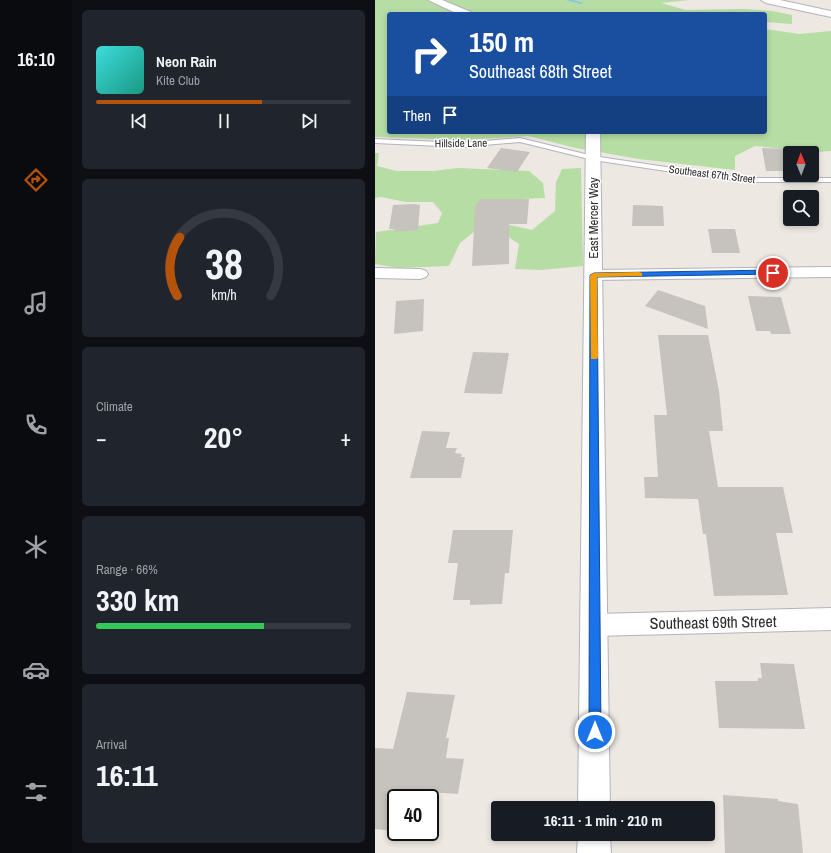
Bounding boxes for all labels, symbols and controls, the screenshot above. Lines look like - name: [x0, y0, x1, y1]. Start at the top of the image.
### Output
- text: 150 m: [469, 23, 534, 61]
- icon: right: [403, 28, 455, 80]
- text: 16:10: [17, 47, 55, 72]
- text: Neon Rain: [156, 51, 217, 72]
- text: Southeast 68th Street: [469, 59, 612, 84]
- text: Kite Club: [156, 72, 200, 89]
- icon: arrive: [439, 104, 461, 126]
- text: Then: [403, 105, 431, 126]
- icon: previous: [128, 110, 150, 132]
- icon: pause: [213, 110, 235, 132]
- icon: next: [298, 110, 320, 132]
- street label: Hillside Lane: [435, 136, 487, 150]
- north arrow: [783, 146, 819, 182]
- map controls: [783, 146, 819, 226]
- street label: Southeast 67th Street: [668, 162, 757, 186]
- icon: directions: [22, 166, 50, 194]
- street label: East Mercer Way: [585, 177, 602, 259]
- button: search: [783, 190, 819, 226]
- text: 38: [205, 236, 242, 292]
- pin: [756, 256, 790, 290]
- icon: arrive: [762, 262, 784, 284]
- text: km/h: [211, 284, 236, 303]
- icon: music: [22, 289, 50, 317]
- text: Climate: [96, 398, 133, 415]
- icon: phone: [22, 411, 50, 439]
- text: 20°: [204, 417, 243, 457]
- text: −: [96, 423, 107, 453]
- text: +: [340, 423, 351, 453]
- icon: climate: [22, 533, 50, 561]
- text: Range · 66%: [96, 561, 158, 578]
- text: 330 km: [96, 580, 179, 620]
- street label: Southeast 69th Street: [649, 610, 777, 634]
- icon: car: [22, 656, 50, 684]
- position arrow: [574, 711, 616, 753]
- text: Arrival: [96, 736, 127, 753]
- text: 16:11: [96, 755, 158, 795]
- icon: filters: [22, 778, 50, 806]
- speed limit sign: 40: [387, 789, 439, 841]
- text: 16:11 · 1 min · 210 m: [544, 810, 662, 831]

